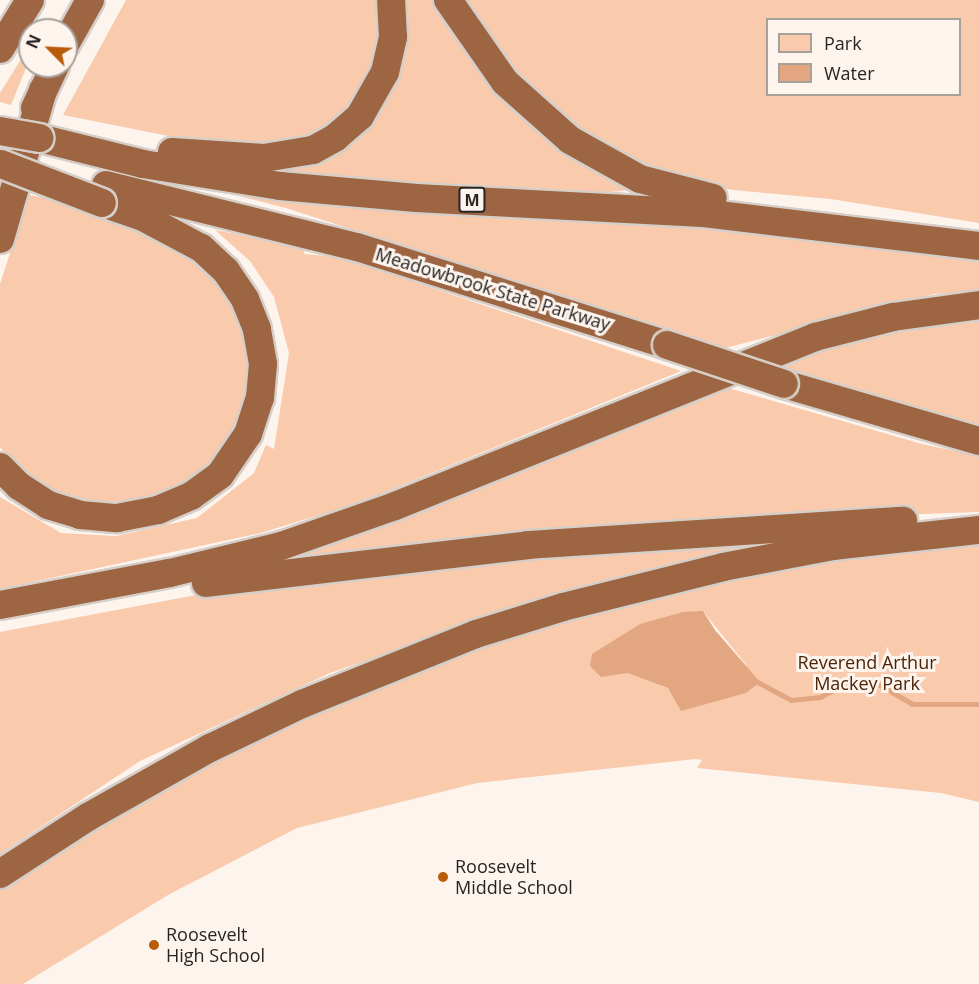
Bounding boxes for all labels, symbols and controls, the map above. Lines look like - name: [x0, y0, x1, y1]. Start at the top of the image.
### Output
- north arrow: [18, 18, 78, 78]
- legend: [766, 18, 961, 96]
- text: N: [21, 31, 46, 52]
- text: Park: [824, 31, 862, 55]
- text: Water: [824, 61, 875, 85]
- road number: M: [457, 187, 487, 213]
- street label: Meadowbrook State Parkway: [373, 243, 613, 335]
- park label: Reverend Arthur Mackey Park: [797, 652, 937, 694]
- place label: Roosevelt Middle School: [455, 856, 573, 898]
- marker: Roosevelt Middle School: [436, 870, 450, 884]
- place label: Roosevelt High School: [166, 924, 265, 966]
- marker: Roosevelt High School: [147, 938, 161, 952]

